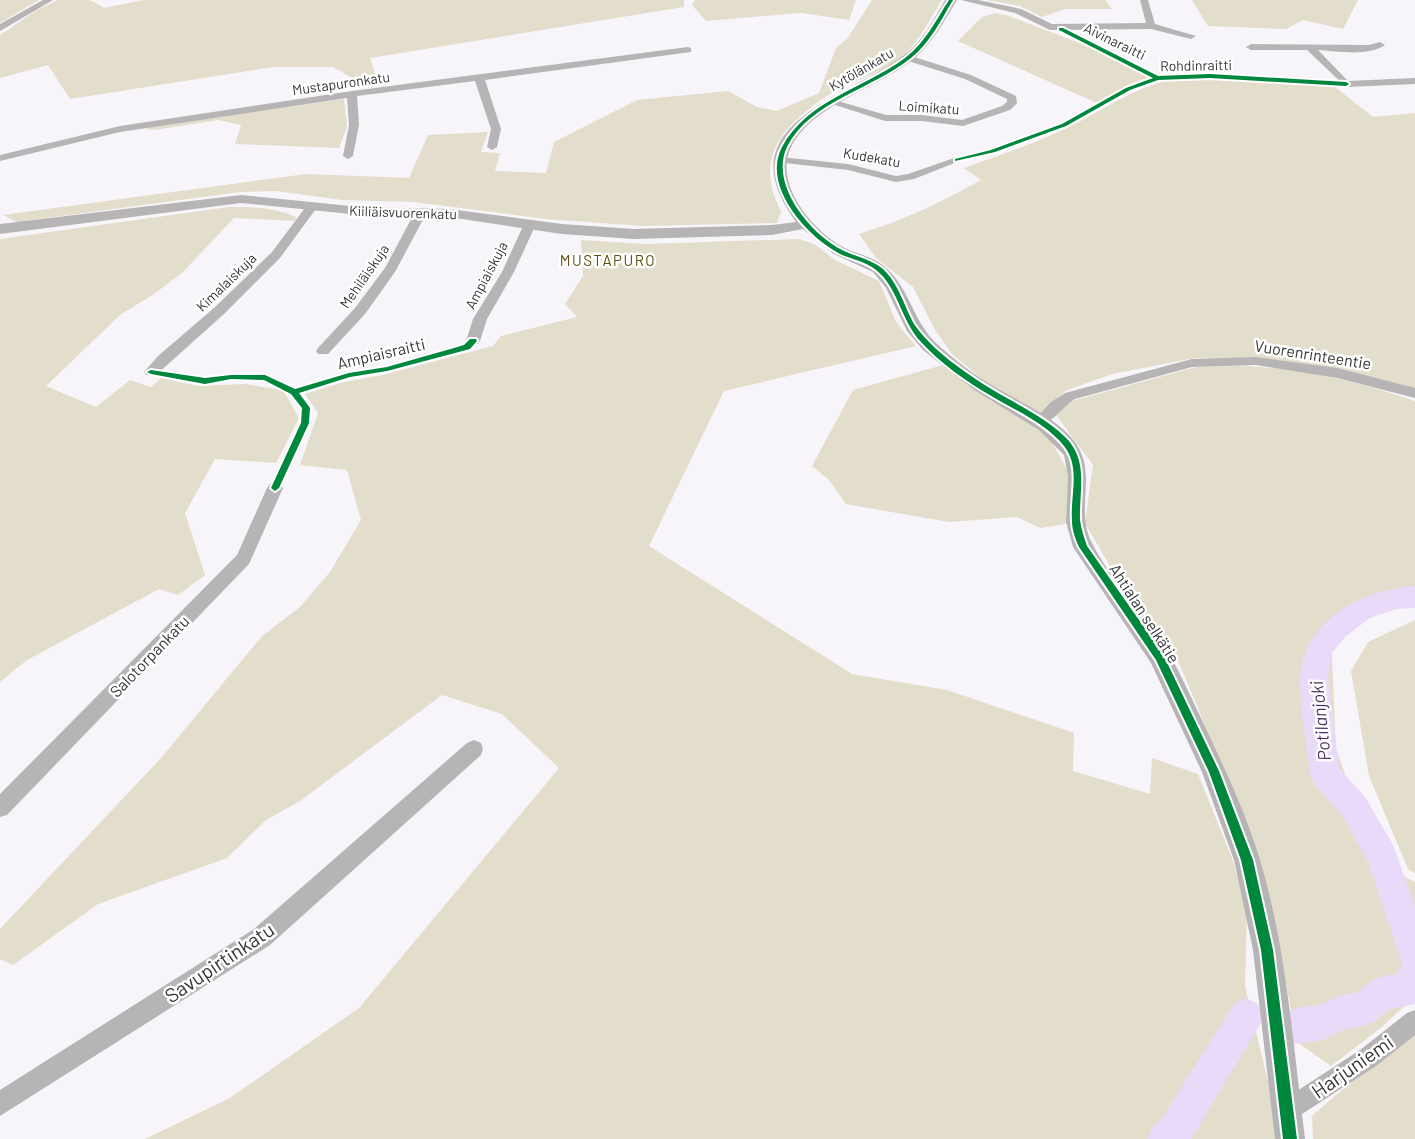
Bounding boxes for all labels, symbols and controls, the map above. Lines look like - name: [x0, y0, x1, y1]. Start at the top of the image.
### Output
- street label: Aivinaraitti: [1081, 19, 1149, 63]
- street label: Kytölänkatu: [826, 44, 896, 94]
- street label: Rohdinraitti: [1160, 56, 1232, 74]
- street label: Mustapuronkatu: [291, 68, 391, 98]
- street label: Loimikatu: [898, 96, 960, 118]
- street label: Kudekatu: [842, 144, 902, 170]
- street label: Kiiliäisvuorenkatu: [349, 202, 457, 222]
- street label: Ampiaiskuja: [461, 238, 511, 312]
- street label: Mehiläiskuja: [336, 241, 392, 311]
- street label: Kimalaiskuja: [193, 249, 259, 315]
- district label: MUSTAPURO: [560, 251, 656, 269]
- street label: Ampiaisraitti: [335, 334, 427, 372]
- street label: Vuorenrinteentie: [1253, 335, 1373, 373]
- street label: Ahtialan selkätie: [1106, 560, 1184, 666]
- street label: Salotorpankatu: [105, 611, 193, 701]
- water label: Potilanjoki: [1305, 679, 1335, 762]
- street label: Savupirtinkatu: [160, 917, 278, 1007]
- street label: Harjuniemi: [1306, 1029, 1398, 1103]

